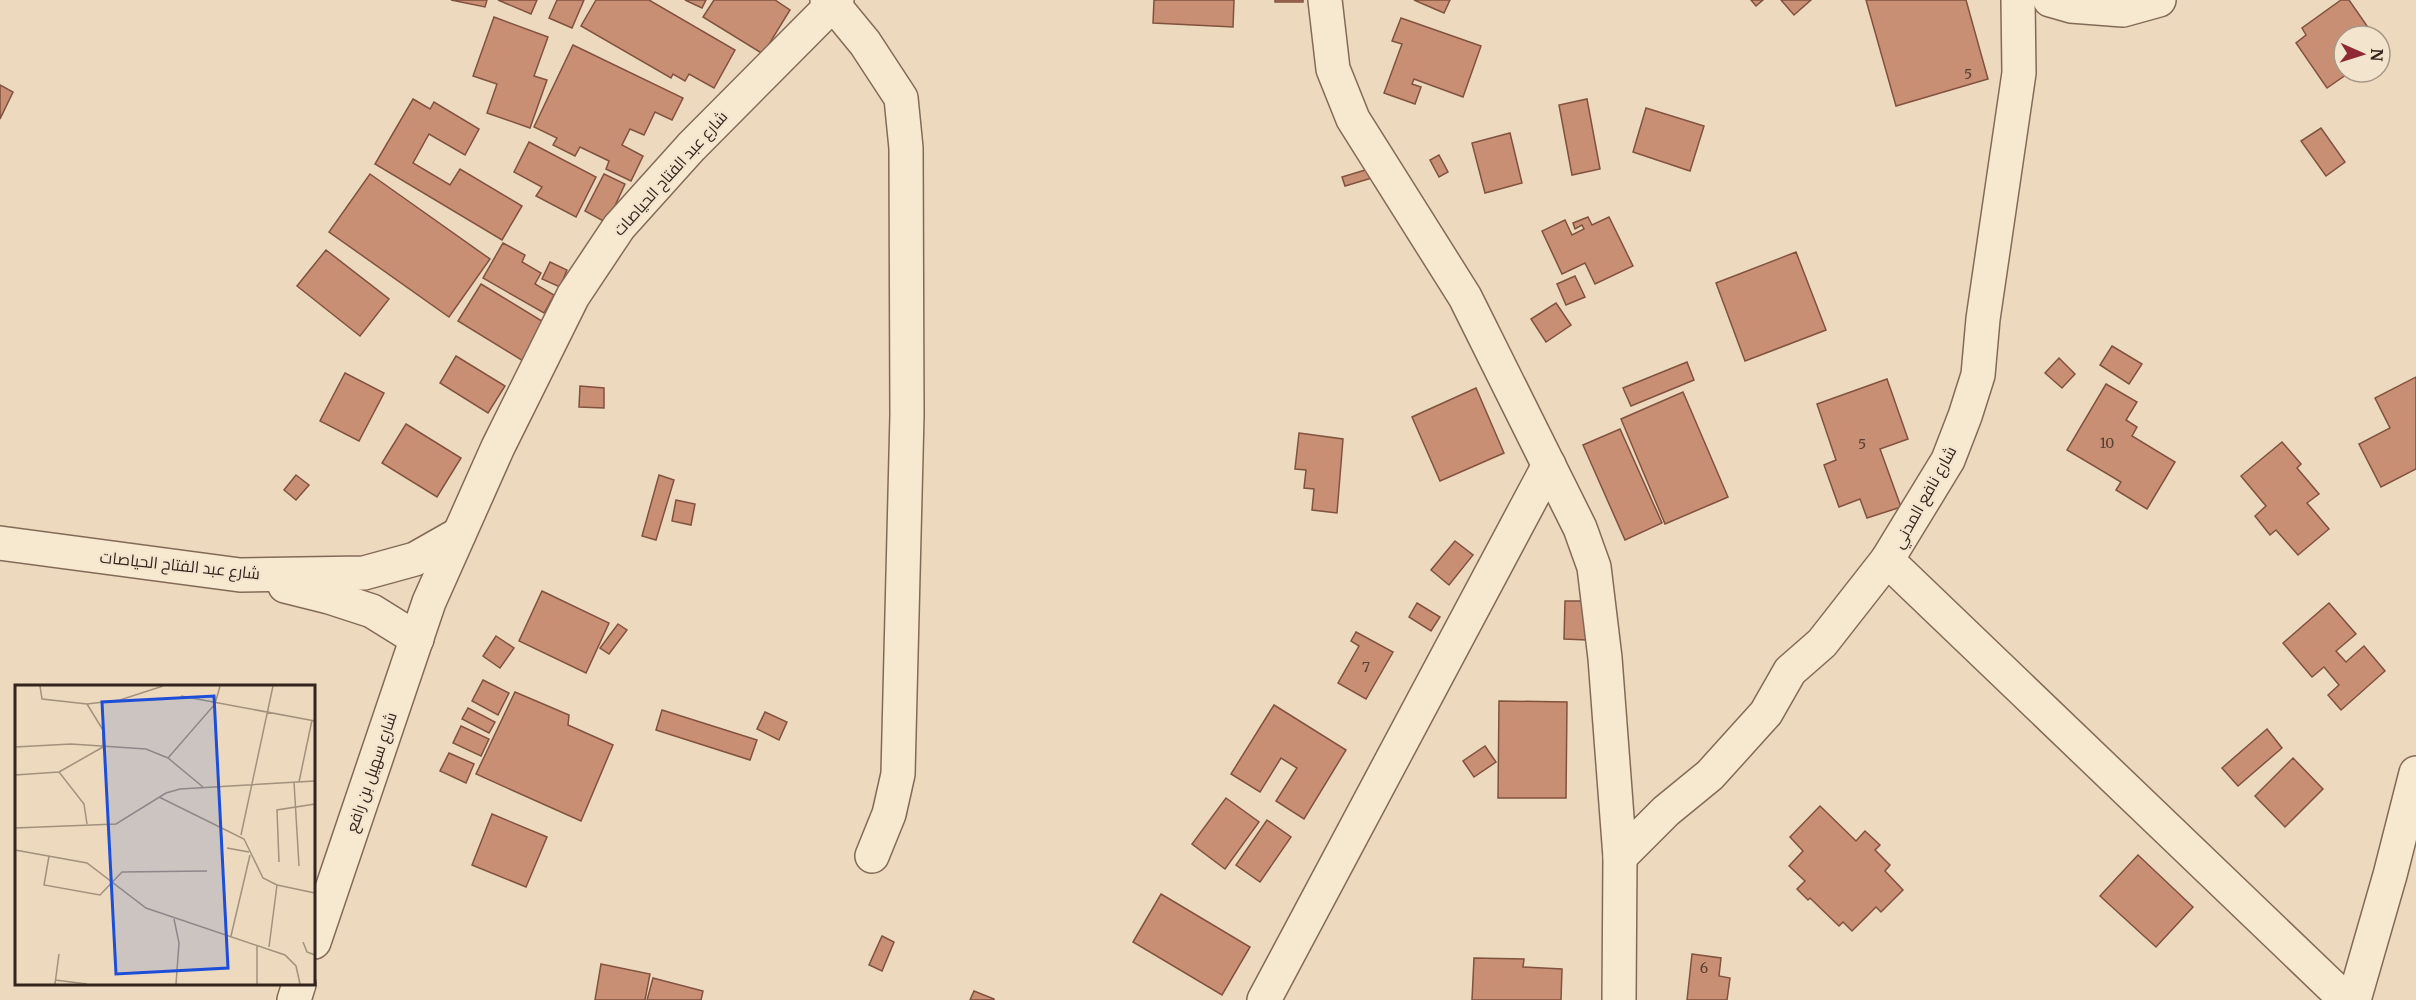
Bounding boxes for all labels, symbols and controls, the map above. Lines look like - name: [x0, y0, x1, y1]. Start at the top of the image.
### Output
- north arrow: [2332, 24, 2392, 84]
- text: N: [2367, 48, 2387, 62]
- house number: 5: [1964, 65, 1972, 83]
- street label: شارع عبد الفتاح الحياصات: [609, 106, 733, 241]
- house number: 10: [2100, 434, 2114, 452]
- house number: 5: [1858, 435, 1866, 453]
- street label: شارع نافع المدني: [1888, 442, 1964, 554]
- street label: شارع عبد الفتاح الحياصات: [99, 547, 261, 585]
- house number: 7: [1362, 658, 1370, 676]
- inset map: [15, 685, 315, 985]
- street label: شارع سهيل بن رافع: [341, 709, 403, 835]
- house number: 6: [1700, 959, 1708, 977]

